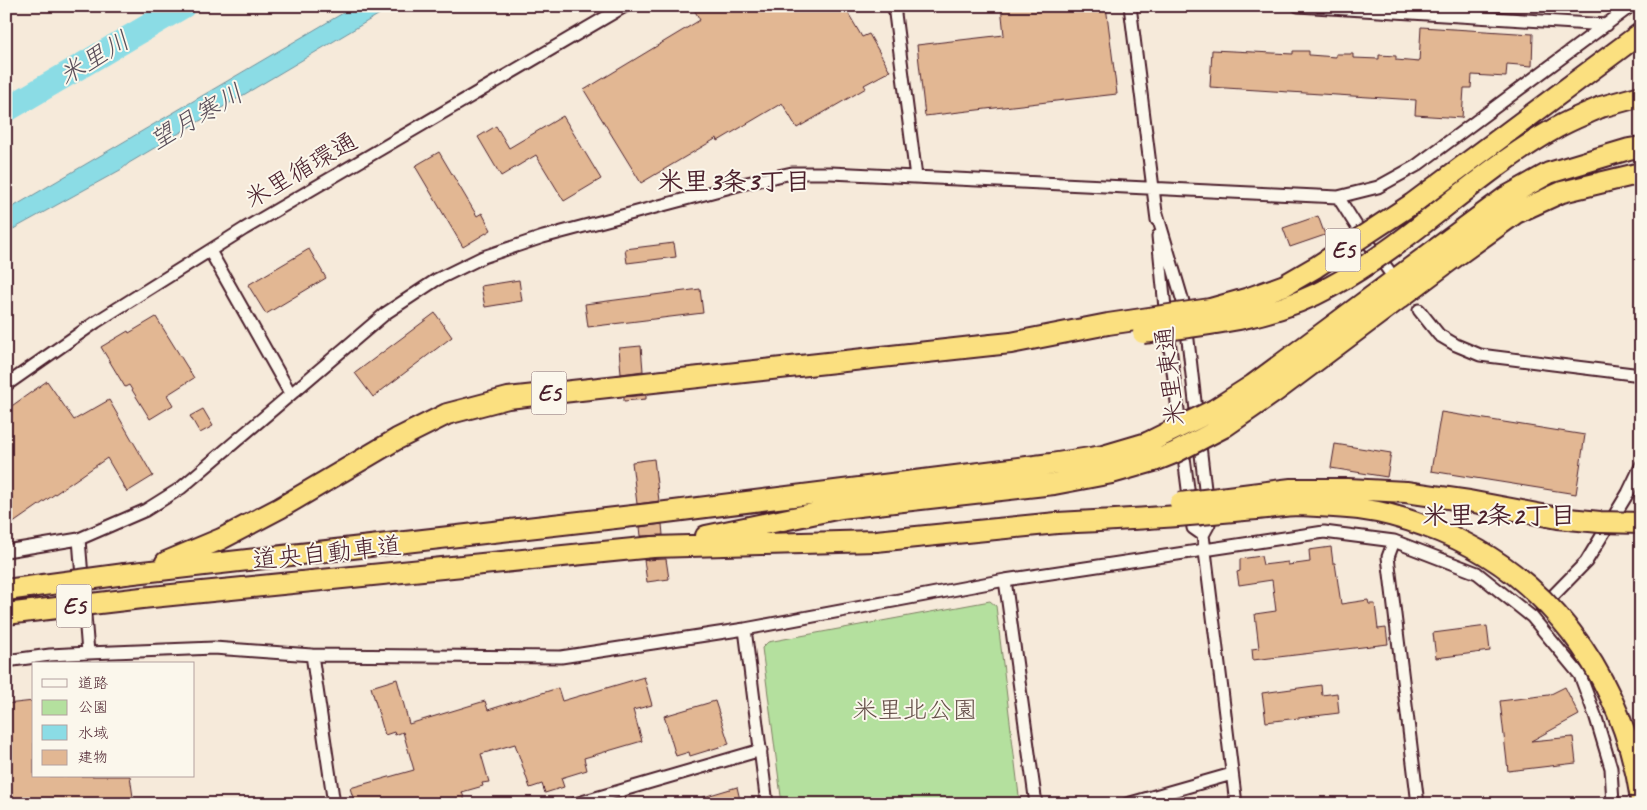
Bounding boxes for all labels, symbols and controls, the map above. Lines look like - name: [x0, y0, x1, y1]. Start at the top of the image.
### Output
- water label: 米里川: [52, 24, 136, 92]
- water label: 望月寒川: [143, 77, 249, 157]
- street label: 米里循環通: [239, 125, 363, 215]
- district label: 米里3条3丁目: [657, 165, 811, 198]
- road number: E5: [1326, 228, 1360, 272]
- street label: 米里東通: [1148, 324, 1192, 428]
- road number: E5: [532, 372, 566, 414]
- district label: 米里2条2丁目: [1422, 499, 1576, 532]
- street label: 道央自動車道: [251, 529, 403, 577]
- road number: E5: [56, 584, 92, 628]
- legend: [32, 662, 195, 778]
- text: 道路: [78, 674, 108, 693]
- park label: 米里北公園: [852, 694, 978, 726]
- text: 公園: [78, 698, 108, 717]
- text: 水域: [78, 724, 108, 743]
- text: 建物: [78, 748, 108, 767]

